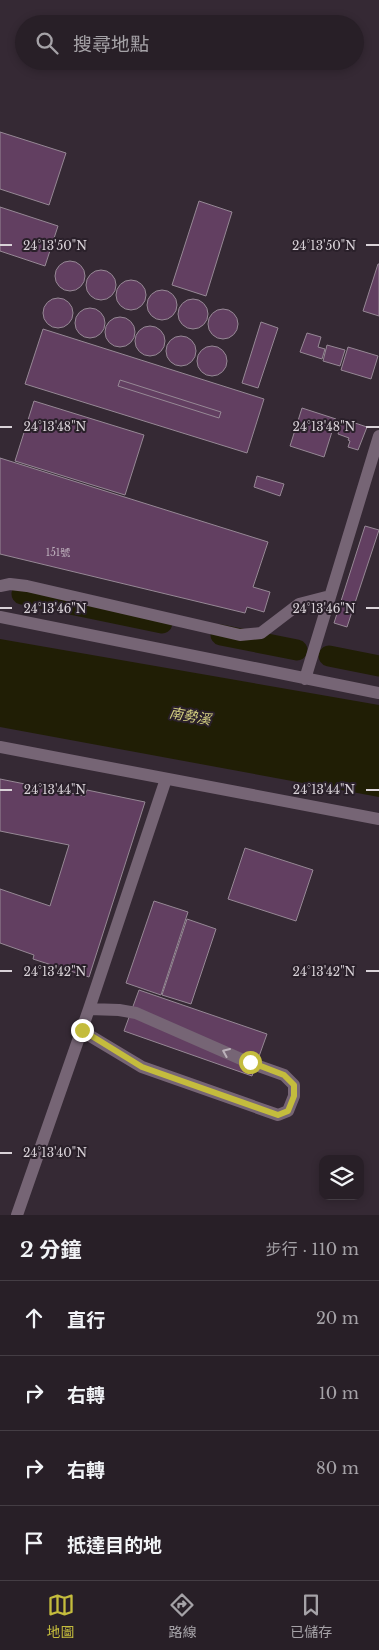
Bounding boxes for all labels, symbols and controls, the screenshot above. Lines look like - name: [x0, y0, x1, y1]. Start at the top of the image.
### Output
- search box: [15, 15, 364, 70]
- icon: search: [33, 29, 61, 57]
- text: 搜尋地點: [73, 33, 149, 56]
- text: 24°13'50"N: [23, 238, 87, 253]
- text: 24°13'50"N: [292, 238, 356, 253]
- text: 24°13'48"N: [24, 419, 87, 434]
- text: 24°13'48"N: [293, 419, 356, 434]
- house number: 151號: [46, 546, 70, 559]
- text: 24°13'46"N: [23, 601, 87, 616]
- text: 24°13'46"N: [292, 601, 356, 616]
- water label: 南勢溪: [168, 703, 214, 729]
- text: 24°13'44"N: [24, 782, 86, 797]
- text: 24°13'44"N: [293, 782, 355, 797]
- text: 24°13'42"N: [24, 964, 87, 979]
- text: 24°13'42"N: [293, 964, 356, 979]
- route end: [71, 1019, 94, 1042]
- one-way arrow: [222, 1048, 231, 1059]
- route start: [239, 1051, 262, 1074]
- text: 24°13'40"N: [23, 1145, 87, 1160]
- map controls: [319, 1155, 364, 1200]
- button: layers: [319, 1155, 364, 1200]
- text: 2 分鐘: [20, 1237, 81, 1263]
- text: 步行 · 110 m: [266, 1239, 359, 1259]
- icon: ahead: [20, 1304, 48, 1332]
- text: 20 m: [316, 1308, 359, 1328]
- text: 直行: [67, 1309, 105, 1332]
- icon: right: [20, 1379, 48, 1407]
- text: 10 m: [319, 1383, 359, 1403]
- text: 右轉: [67, 1384, 105, 1407]
- icon: right: [20, 1454, 48, 1482]
- text: 80 m: [316, 1458, 359, 1478]
- text: 右轉: [67, 1459, 105, 1482]
- icon: arrive: [20, 1529, 48, 1557]
- text: 抵達目的地: [67, 1534, 162, 1557]
- tab: 地圖: [47, 1591, 75, 1641]
- tab: 路線: [168, 1591, 196, 1641]
- tab: 已儲存: [290, 1591, 332, 1641]

